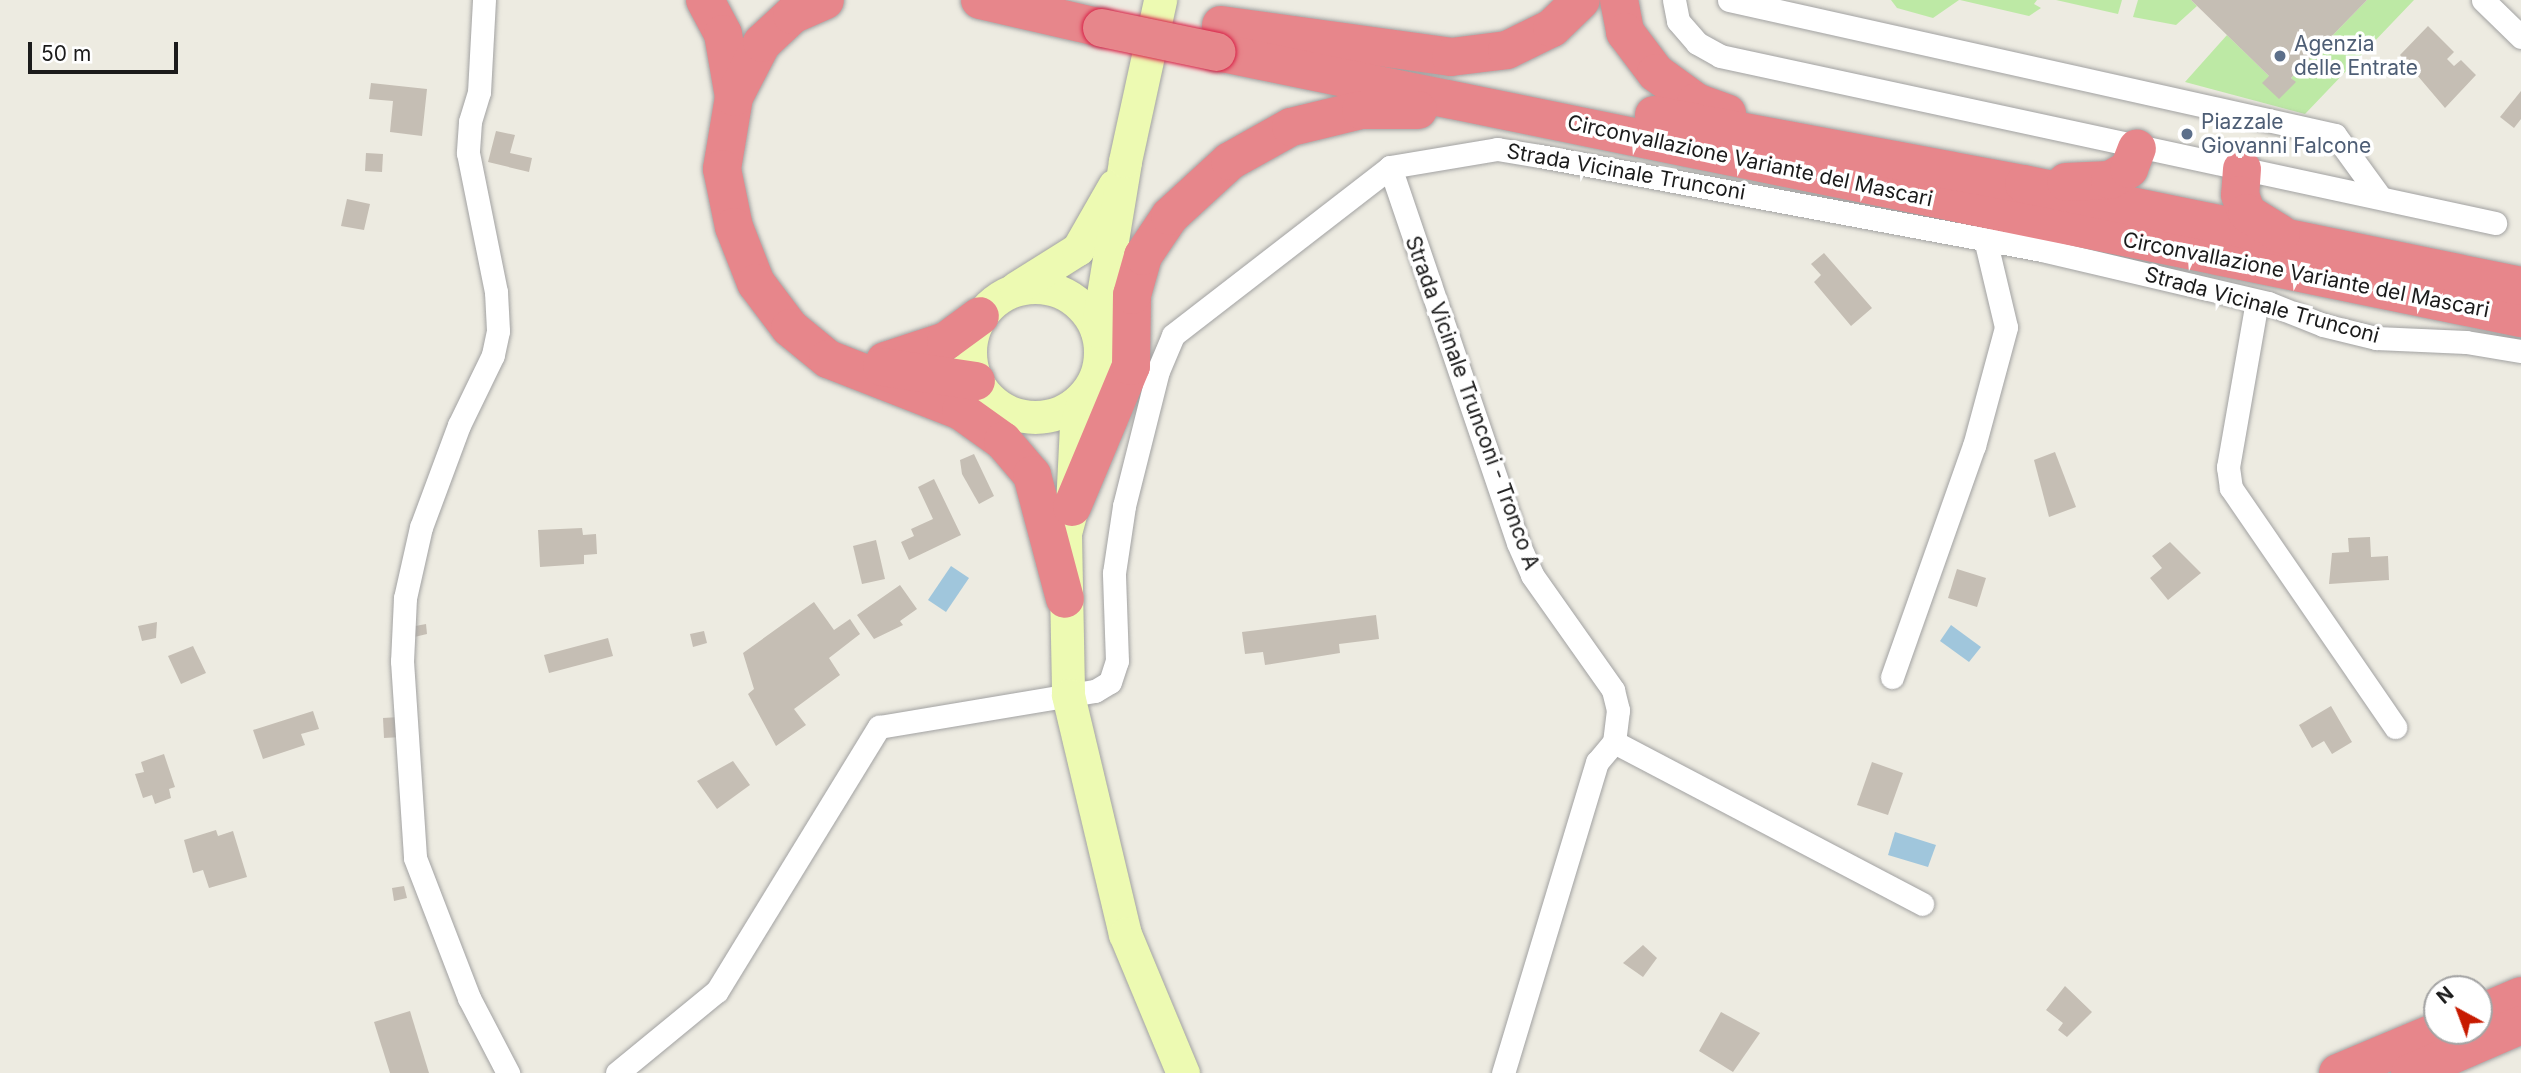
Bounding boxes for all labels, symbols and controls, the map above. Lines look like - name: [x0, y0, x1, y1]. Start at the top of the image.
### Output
- scale bar: [32, 28, 182, 72]
- place label: Agenzia delle Entrate: [2294, 31, 2418, 81]
- text: 50 m: [41, 41, 91, 66]
- marker: Agenzia delle Entrate: [2272, 48, 2288, 64]
- place label: Piazzale Giovanni Falcone: [2201, 109, 2371, 159]
- street label: Circonvallazione Variante del Mascari: [1565, 110, 1935, 212]
- marker: Piazzale Giovanni Falcone: [2179, 126, 2195, 142]
- street label: Strada Vicinale Trunconi: [1505, 139, 1747, 205]
- street label: Circonvallazione Variante del Mascari: [2121, 227, 2491, 323]
- street label: Strada Vicinale Trunconi - Tronco A: [1400, 233, 1544, 573]
- street label: Strada Vicinale Trunconi: [2142, 262, 2382, 348]
- north arrow: [2423, 975, 2493, 1045]
- text: N: [2432, 982, 2458, 1009]

